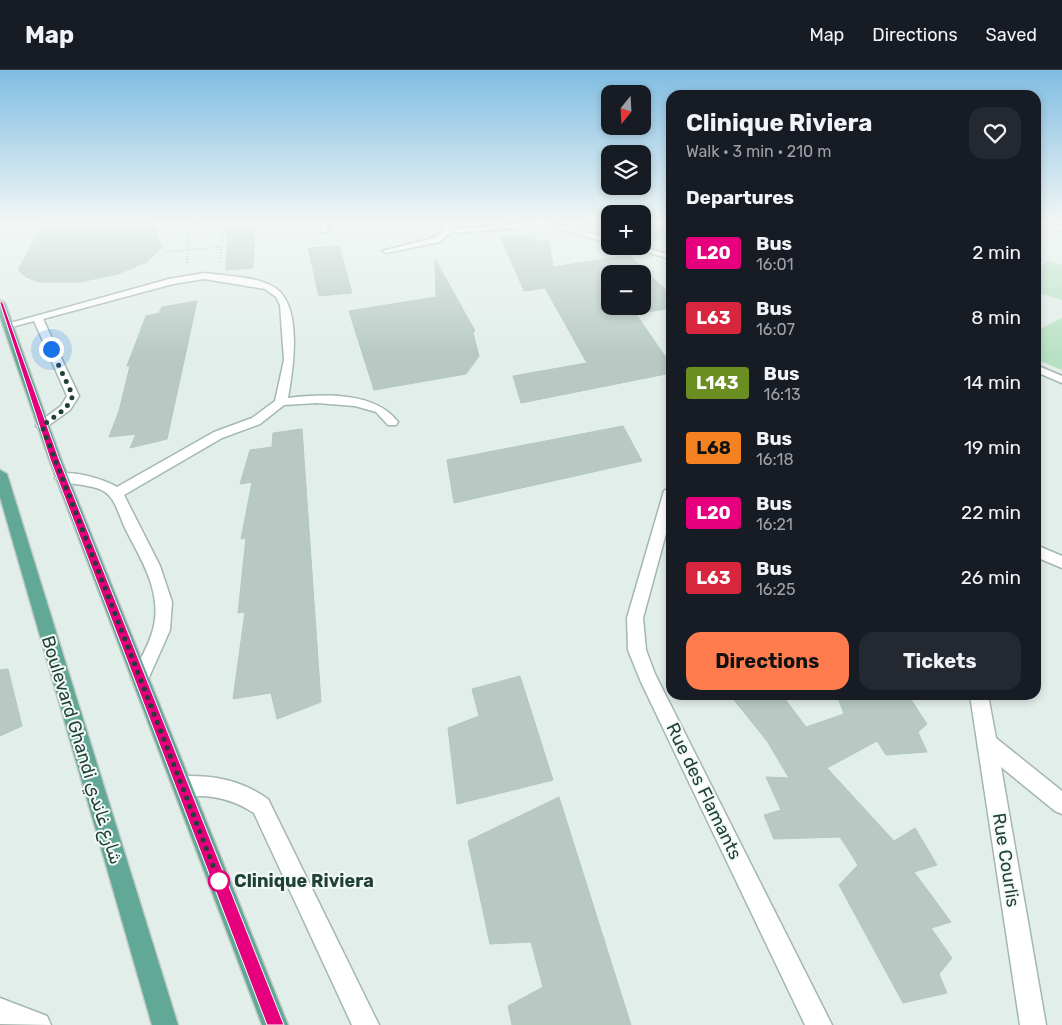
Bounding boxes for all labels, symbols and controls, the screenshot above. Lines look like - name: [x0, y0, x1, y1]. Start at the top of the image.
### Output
- text: Map: [25, 21, 74, 49]
- text: Map: [809, 24, 844, 46]
- text: Directions: [872, 24, 958, 46]
- text: Saved: [986, 24, 1037, 46]
- north arrow: [601, 85, 651, 135]
- map controls: [601, 85, 651, 315]
- button: heart: [969, 107, 1021, 159]
- text: Clinique Riviera: [686, 109, 872, 137]
- text: Walk · 3 min · 210 m: [686, 142, 831, 161]
- button: layers: [601, 145, 651, 195]
- text: Departures: [686, 186, 794, 209]
- button: +: [601, 205, 651, 255]
- text: Bus: [756, 232, 792, 255]
- text: 2 min: [972, 241, 1021, 264]
- text: L20: [696, 242, 731, 264]
- text: 16:01: [756, 255, 794, 274]
- button: −: [601, 265, 651, 315]
- text: Bus: [756, 297, 792, 320]
- text: 8 min: [971, 306, 1021, 329]
- text: L63: [696, 307, 731, 329]
- text: 16:07: [756, 320, 795, 339]
- your location: [39, 337, 64, 362]
- text: Bus: [764, 362, 800, 385]
- text: 14 min: [963, 371, 1021, 394]
- text: L143: [696, 372, 739, 394]
- text: 16:13: [764, 385, 801, 404]
- text: Bus: [756, 427, 792, 450]
- text: 19 min: [964, 436, 1021, 459]
- text: L68: [696, 437, 731, 459]
- text: 16:18: [756, 450, 794, 469]
- text: Bus: [756, 492, 792, 515]
- text: 22 min: [961, 501, 1021, 524]
- text: L20: [696, 502, 731, 524]
- text: 16:21: [756, 515, 793, 534]
- text: Bus: [756, 557, 792, 580]
- text: 26 min: [961, 566, 1021, 589]
- text: L63: [696, 567, 731, 589]
- text: 16:25: [756, 580, 796, 599]
- button: Directions: [686, 632, 849, 690]
- button: Tickets: [859, 632, 1021, 690]
- street label: Boulevard Ghandi شارع غاندي: [36, 633, 127, 867]
- street label: Rue des Flamants: [661, 719, 747, 863]
- street label: Rue Courlis: [988, 811, 1024, 909]
- marker: Clinique Riviera: [208, 870, 230, 892]
- place label: Clinique Riviera: [234, 870, 374, 892]

